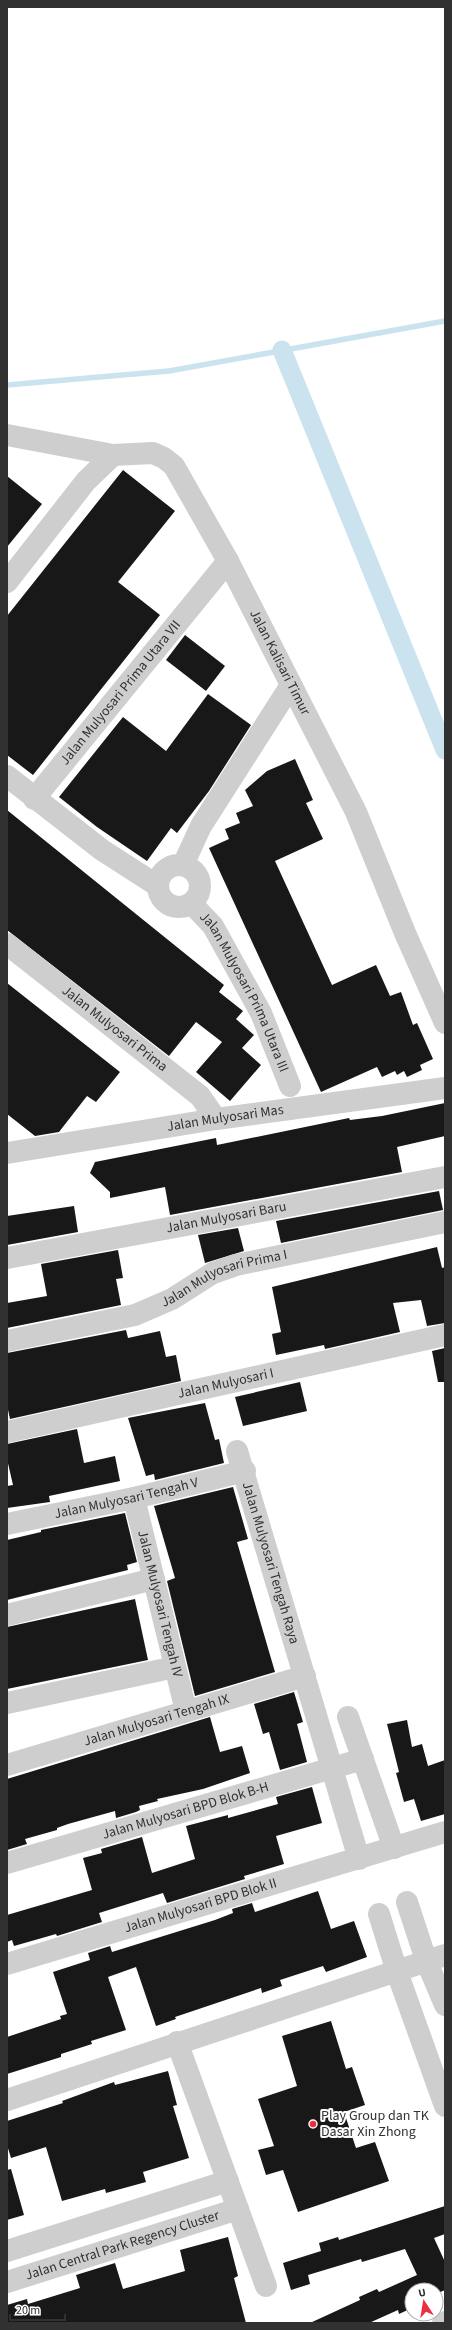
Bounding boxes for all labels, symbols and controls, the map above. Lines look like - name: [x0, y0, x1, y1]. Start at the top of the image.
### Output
- street label: Jalan Kalisari Timur: [244, 606, 315, 719]
- street label: Jalan Mulyosari Prima Utara VII: [55, 616, 186, 770]
- street label: Jalan Mulyosari Prima Utara III: [195, 908, 294, 1075]
- street label: Jalan Mulyosari Prima: [58, 981, 172, 1077]
- street label: Jalan Mulyosari Mas: [166, 1100, 285, 1137]
- street label: Jalan Mulyosari Baru: [164, 1197, 288, 1238]
- street label: Jalan Mulyosari Prima I: [158, 1245, 289, 1312]
- street label: Jalan Mulyosari I: [176, 1363, 276, 1404]
- street label: Jalan Mulyosari Tengah V: [52, 1473, 201, 1524]
- street label: Jalan Mulyosari Tengah Raya: [237, 1480, 304, 1647]
- street label: Jalan Mulyosari Tengah IV: [132, 1528, 188, 1680]
- street label: Jalan Mulyosari Tengah IX: [81, 1689, 232, 1752]
- street label: Jalan Mulyosari BPD Blok B-H: [100, 1777, 271, 1845]
- street label: Jalan Mulyosari BPD Blok II: [122, 1873, 279, 1938]
- place label: Play Group dan TK Dasar Xin Zhong: [321, 2106, 430, 2142]
- marker: Play Group dan TK Dasar Xin Zhong: [308, 2119, 318, 2129]
- street label: Jalan Central Park Regency Cluster: [23, 2205, 222, 2286]
- north arrow: [404, 2282, 444, 2322]
- text: U: [417, 2285, 427, 2301]
- scale bar: [10, 2296, 65, 2322]
- text: 20 m: [16, 2302, 40, 2319]

